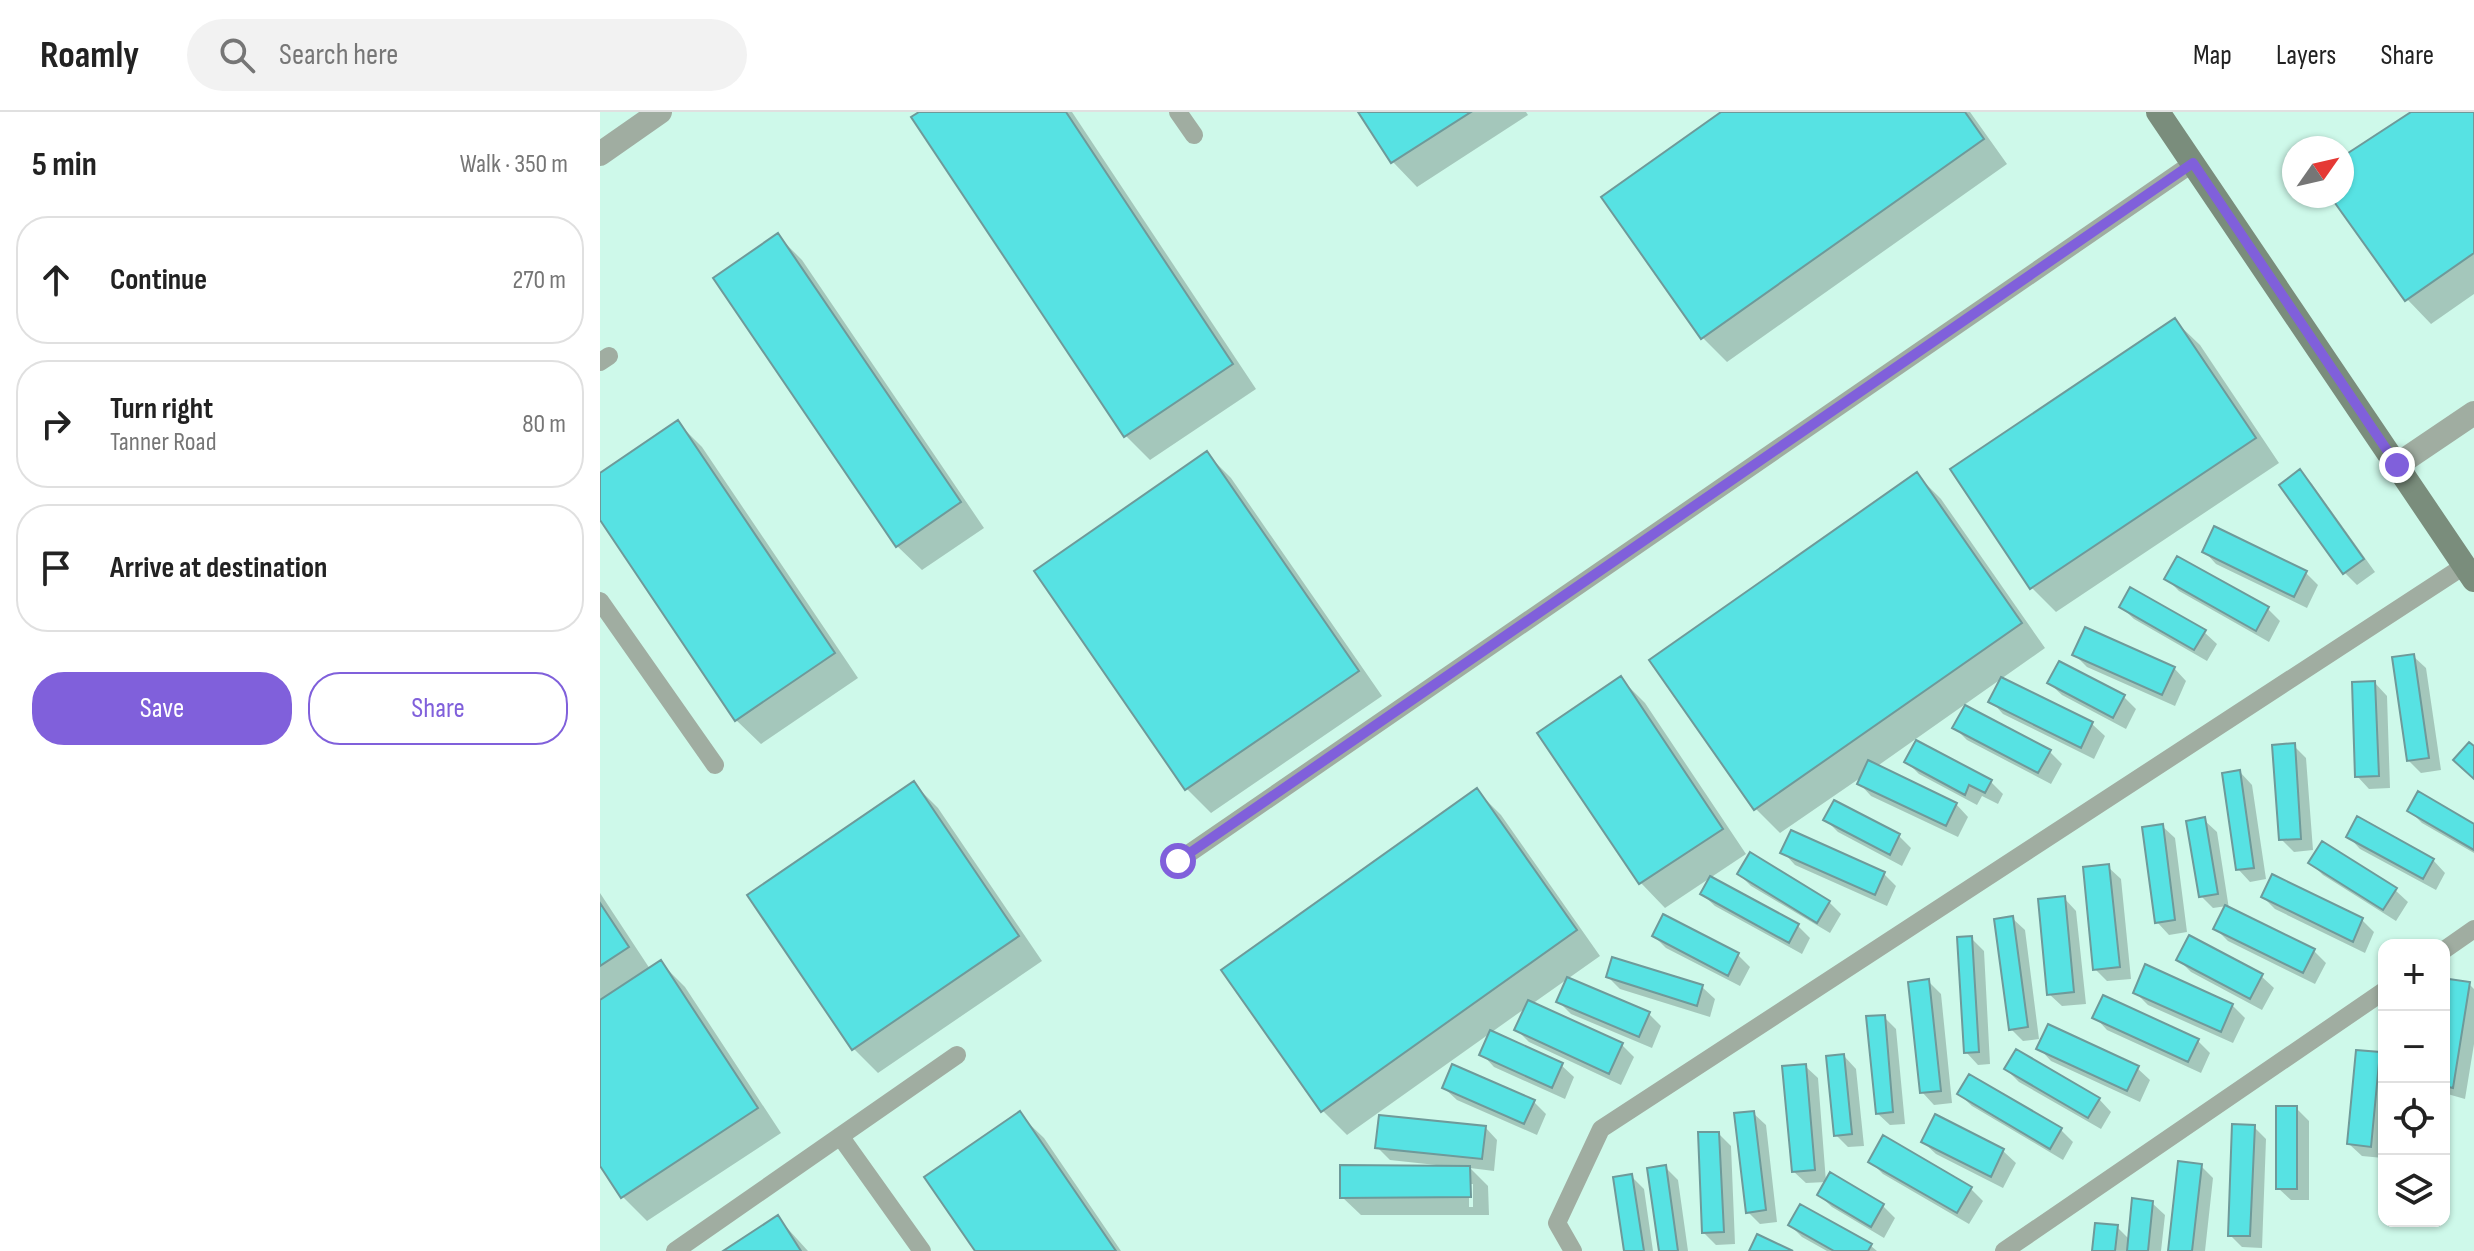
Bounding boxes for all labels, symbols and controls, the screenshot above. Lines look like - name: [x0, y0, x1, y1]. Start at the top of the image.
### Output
- search box: [187, 19, 747, 91]
- text: Roamly: [40, 33, 139, 78]
- icon: search: [215, 33, 259, 77]
- text: Search here: [279, 37, 398, 73]
- text: Map: [2193, 39, 2232, 72]
- text: Layers: [2276, 39, 2336, 72]
- text: Share: [2380, 39, 2434, 72]
- north arrow: [2282, 136, 2354, 208]
- text: 5 min: [32, 144, 97, 185]
- text: Walk · 350 m: [460, 149, 568, 180]
- icon: ahead: [34, 258, 78, 302]
- text: Continue: [110, 262, 207, 298]
- text: 270 m: [513, 265, 566, 296]
- text: Turn right: [110, 391, 213, 427]
- icon: right: [34, 402, 78, 446]
- text: 80 m: [522, 409, 566, 440]
- text: Tanner Road: [110, 427, 216, 458]
- route end: [2379, 447, 2415, 483]
- icon: arrive: [34, 546, 78, 590]
- text: Arrive at destination: [110, 550, 327, 586]
- button: Save: [32, 672, 292, 745]
- button: Share: [308, 672, 568, 745]
- route start: [1160, 843, 1196, 879]
- map controls: [2378, 939, 2450, 1227]
- button: +: [2378, 939, 2450, 1011]
- button: −: [2378, 1011, 2450, 1083]
- button: locate: [2378, 1083, 2450, 1155]
- button: layers: [2378, 1155, 2450, 1227]

